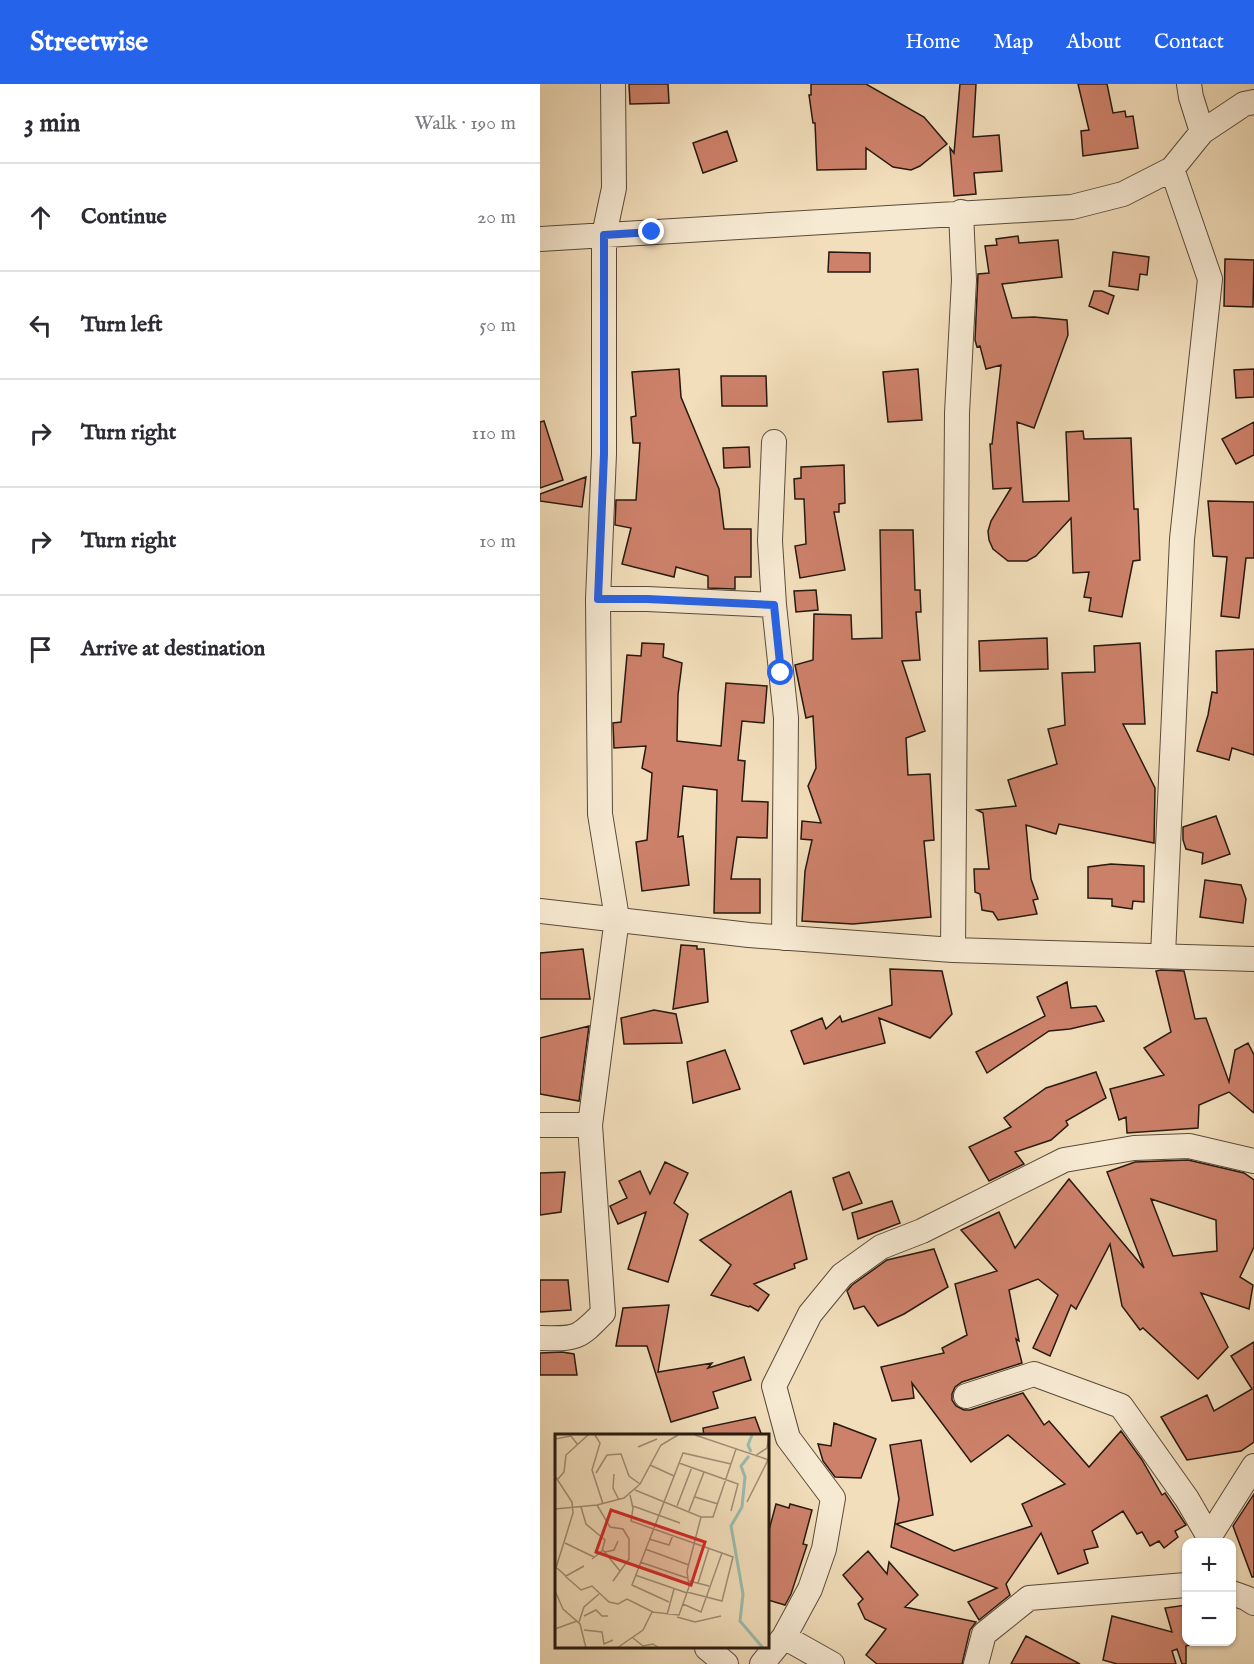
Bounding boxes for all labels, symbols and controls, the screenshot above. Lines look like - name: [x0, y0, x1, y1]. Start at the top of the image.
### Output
- text: Streetwise: [30, 25, 148, 60]
- text: Home: [905, 29, 960, 56]
- text: Map: [993, 29, 1033, 56]
- text: About: [1066, 29, 1121, 56]
- text: Contact: [1154, 29, 1224, 56]
- text: 3 min: [24, 107, 80, 140]
- text: Walk · 190 m: [414, 111, 516, 136]
- icon: ahead: [24, 201, 57, 234]
- text: Continue: [81, 203, 167, 231]
- text: 20 m: [477, 205, 516, 230]
- route end: [638, 218, 664, 244]
- icon: left: [24, 309, 57, 342]
- text: Turn left: [81, 311, 163, 339]
- text: 50 m: [479, 313, 516, 338]
- icon: right: [24, 417, 57, 450]
- text: Turn right: [81, 419, 176, 447]
- text: 110 m: [472, 421, 516, 446]
- icon: right: [24, 525, 57, 558]
- text: Turn right: [81, 527, 176, 555]
- text: 10 m: [479, 529, 516, 554]
- icon: arrive: [24, 633, 57, 666]
- text: Arrive at destination: [81, 635, 265, 663]
- route start: [767, 659, 793, 685]
- inset map: [555, 1434, 770, 1649]
- map controls: [1182, 1538, 1236, 1646]
- button: +: [1182, 1538, 1236, 1592]
- button: −: [1182, 1592, 1236, 1646]

